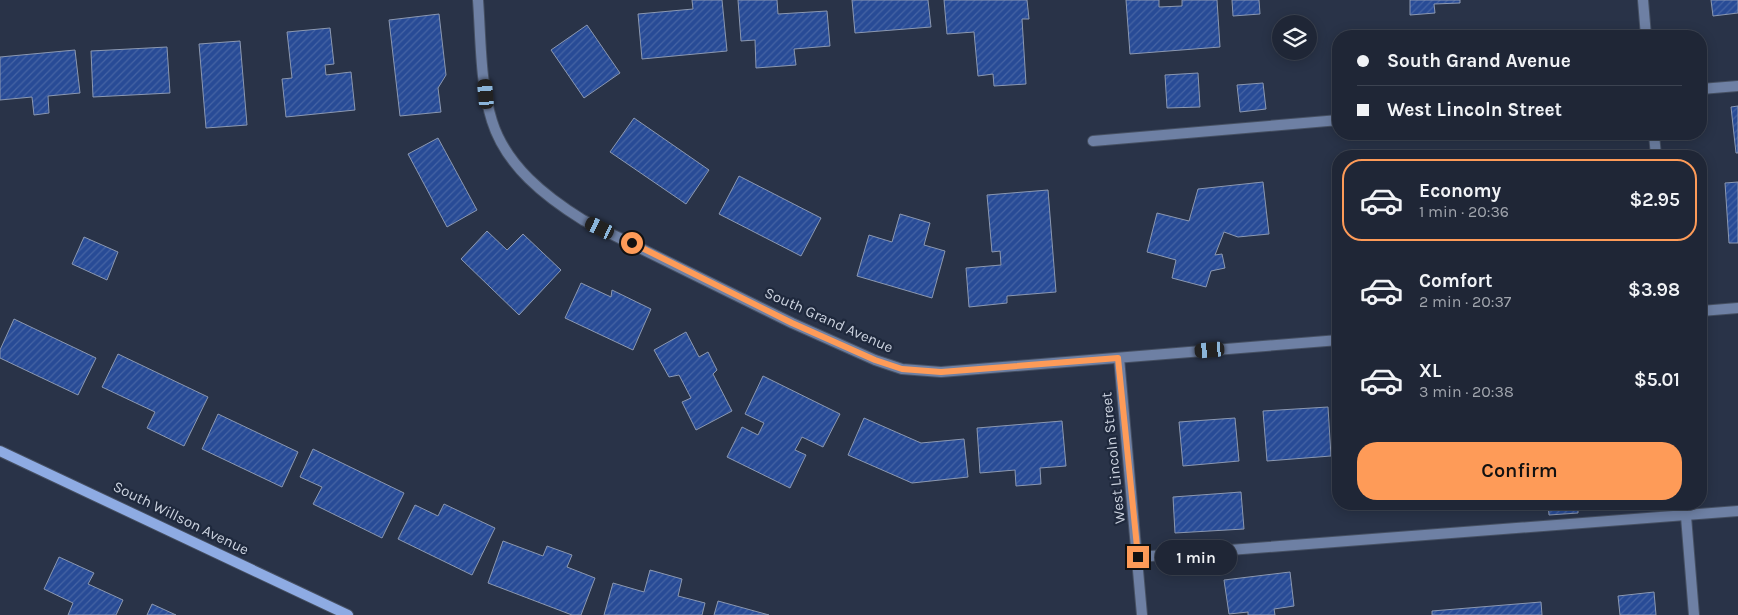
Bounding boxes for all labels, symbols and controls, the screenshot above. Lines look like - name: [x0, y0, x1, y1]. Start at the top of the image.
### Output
- map controls: [1272, 15, 1317, 60]
- button: layers: [1272, 15, 1317, 60]
- text: South Grand Avenue: [1387, 50, 1571, 72]
- car: [477, 78, 494, 110]
- text: West Lincoln Street: [1387, 99, 1562, 121]
- icon: car: [1359, 178, 1404, 223]
- text: Economy: [1419, 180, 1501, 202]
- text: $2.95: [1630, 189, 1680, 211]
- text: 1 min · 20:36: [1419, 202, 1509, 221]
- car: [583, 215, 616, 241]
- route start: [621, 232, 643, 254]
- icon: car: [1359, 268, 1404, 313]
- text: Comfort: [1419, 270, 1493, 292]
- text: $3.98: [1628, 279, 1680, 301]
- street label: South Grand Avenue: [762, 284, 896, 356]
- text: 2 min · 20:37: [1419, 292, 1511, 311]
- car: [1194, 341, 1225, 359]
- icon: car: [1359, 358, 1404, 403]
- text: XL: [1419, 360, 1441, 382]
- text: $5.01: [1634, 369, 1680, 391]
- text: 3 min · 20:38: [1419, 382, 1514, 401]
- street label: West Lincoln Street: [1097, 391, 1129, 525]
- button: Confirm: [1357, 442, 1682, 500]
- street label: South Willson Avenue: [110, 477, 252, 559]
- callout: 1 min: [1156, 540, 1238, 574]
- route end: [1127, 546, 1149, 568]
- text: 1 min: [1176, 548, 1216, 567]

